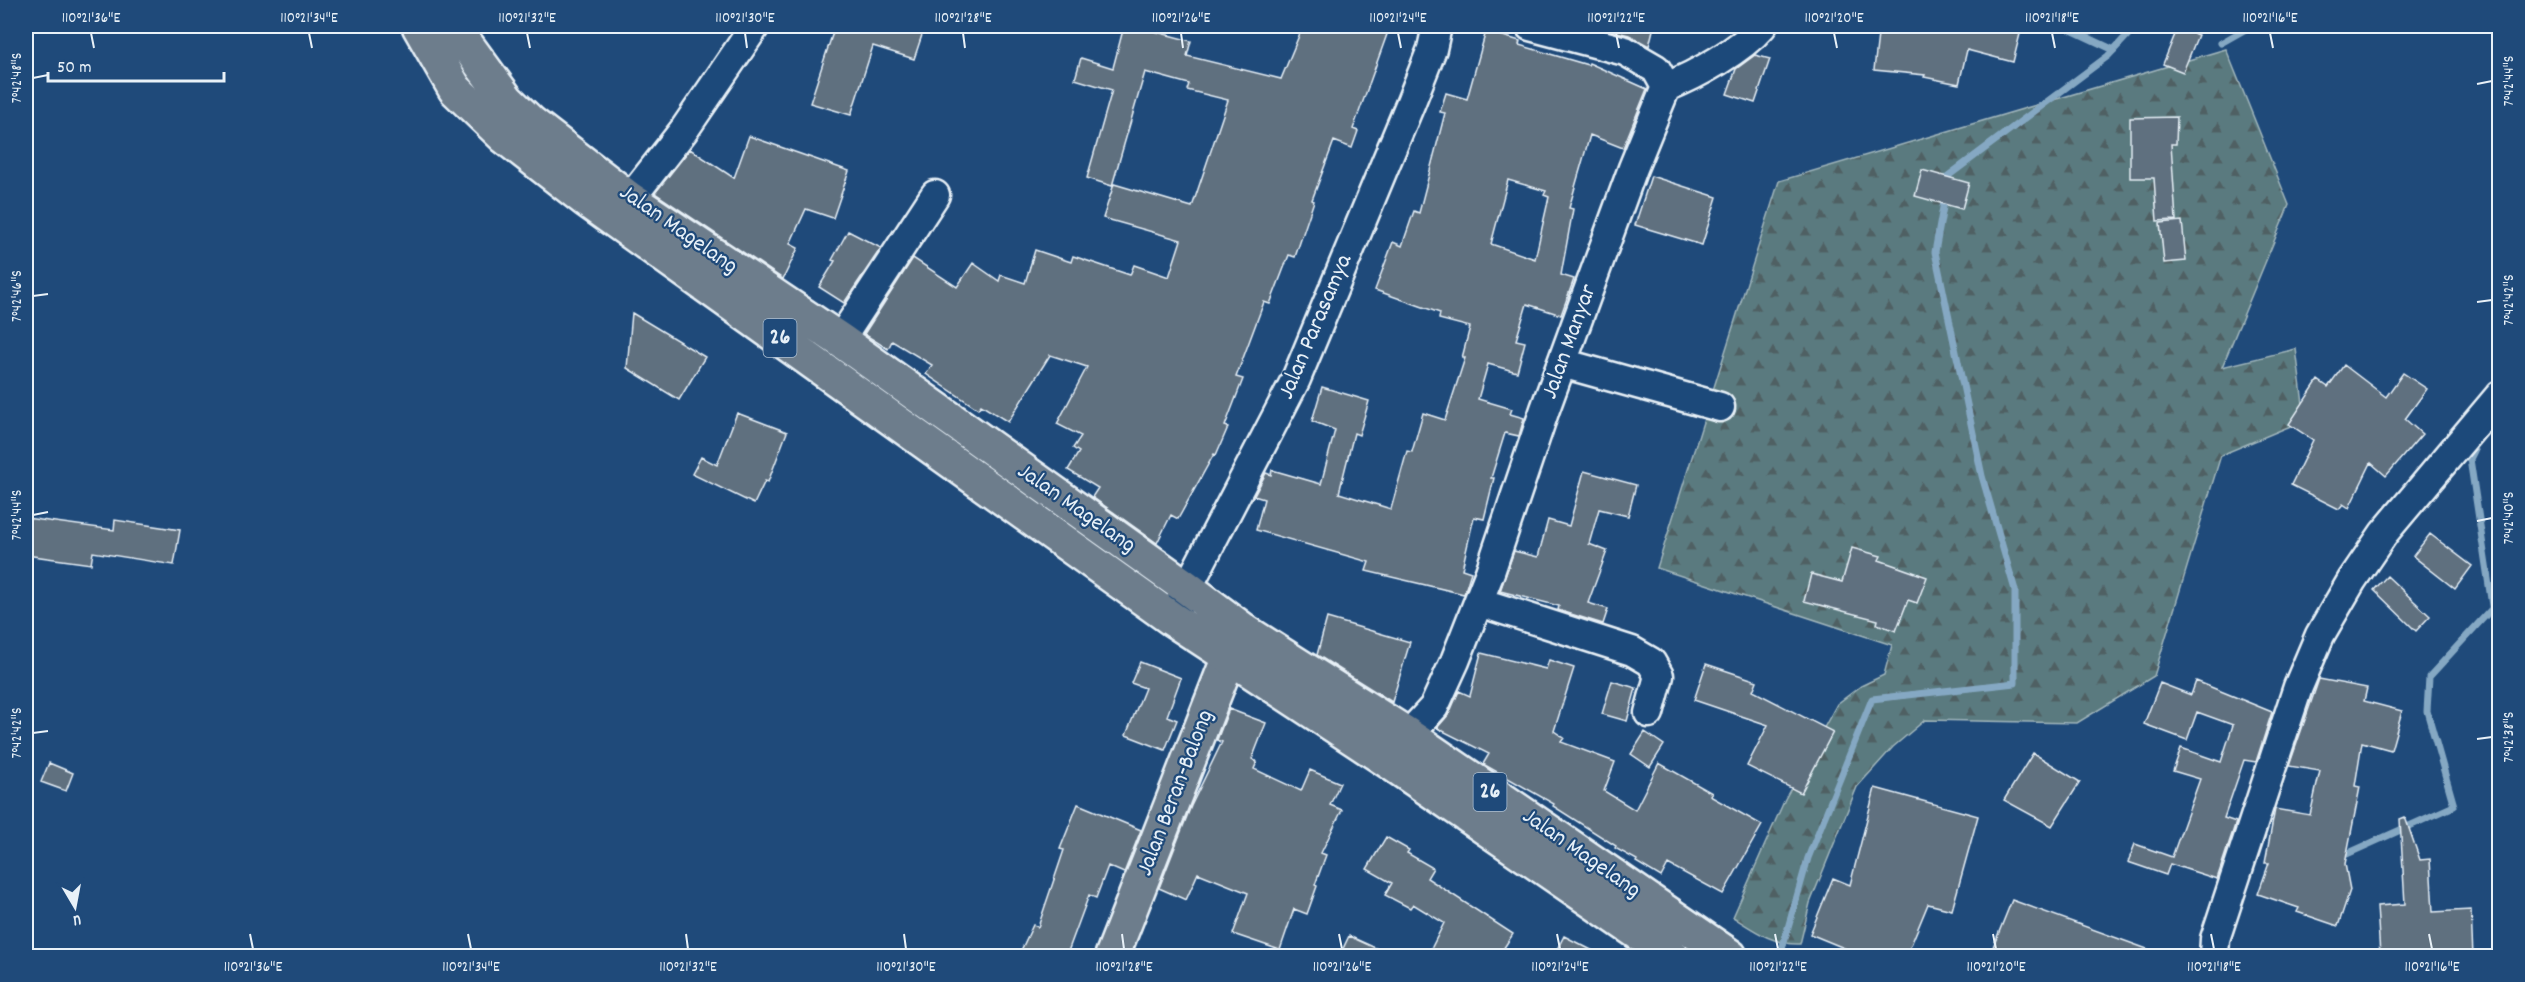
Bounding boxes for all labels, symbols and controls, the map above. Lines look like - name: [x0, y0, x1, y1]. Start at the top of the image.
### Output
- text: 110°21'36"E: [62, 8, 120, 30]
- text: 110°21'34"E: [280, 8, 338, 30]
- text: 110°21'32"E: [498, 8, 556, 30]
- text: 110°21'30"E: [715, 8, 775, 30]
- text: 110°21'28"E: [934, 8, 992, 30]
- text: 110°21'26"E: [1152, 8, 1210, 30]
- text: 110°21'24"E: [1369, 8, 1427, 30]
- text: 110°21'22"E: [1587, 8, 1645, 30]
- text: 110°21'20"E: [1804, 8, 1864, 30]
- text: 110°21'18"E: [2025, 8, 2079, 30]
- text: 110°21'16"E: [2242, 8, 2298, 30]
- scale bar: [48, 45, 224, 83]
- text: 7°42'48"S: [7, 53, 29, 103]
- text: 50 m: [57, 56, 92, 81]
- text: 7°42'44"S: [2499, 56, 2521, 106]
- street label: Jalan Magelang: [612, 176, 744, 284]
- street label: Jalan Parasamya: [1270, 248, 1362, 405]
- text: 7°42'46"S: [7, 270, 29, 322]
- text: 7°42'42"S: [2499, 274, 2521, 326]
- street label: Jalan Manyar: [1534, 280, 1606, 404]
- road number: 26: [764, 319, 796, 357]
- street label: Jalan Magelang: [1010, 455, 1142, 563]
- text: 7°42'44"S: [7, 490, 29, 540]
- text: 7°42'40"S: [2499, 492, 2521, 544]
- street label: Jalan Beran-Balong: [1129, 705, 1223, 881]
- text: 7°42'42"S: [7, 707, 29, 759]
- text: 7°42'38"S: [2499, 712, 2521, 762]
- road number: 26: [1474, 773, 1506, 811]
- street label: Jalan Magelang: [1515, 800, 1647, 908]
- north arrow: [45, 877, 105, 937]
- text: U: [71, 907, 83, 931]
- text: 110°21'36"E: [224, 957, 282, 979]
- text: 110°21'34"E: [442, 957, 500, 979]
- text: 110°21'32"E: [659, 957, 717, 979]
- text: 110°21'30"E: [876, 957, 936, 979]
- text: 110°21'28"E: [1095, 957, 1153, 979]
- text: 110°21'26"E: [1313, 957, 1371, 979]
- text: 110°21'24"E: [1531, 957, 1589, 979]
- text: 110°21'22"E: [1749, 957, 1807, 979]
- text: 110°21'20"E: [1966, 957, 2026, 979]
- text: 110°21'18"E: [2187, 957, 2241, 979]
- text: 110°21'16"E: [2404, 957, 2460, 979]

